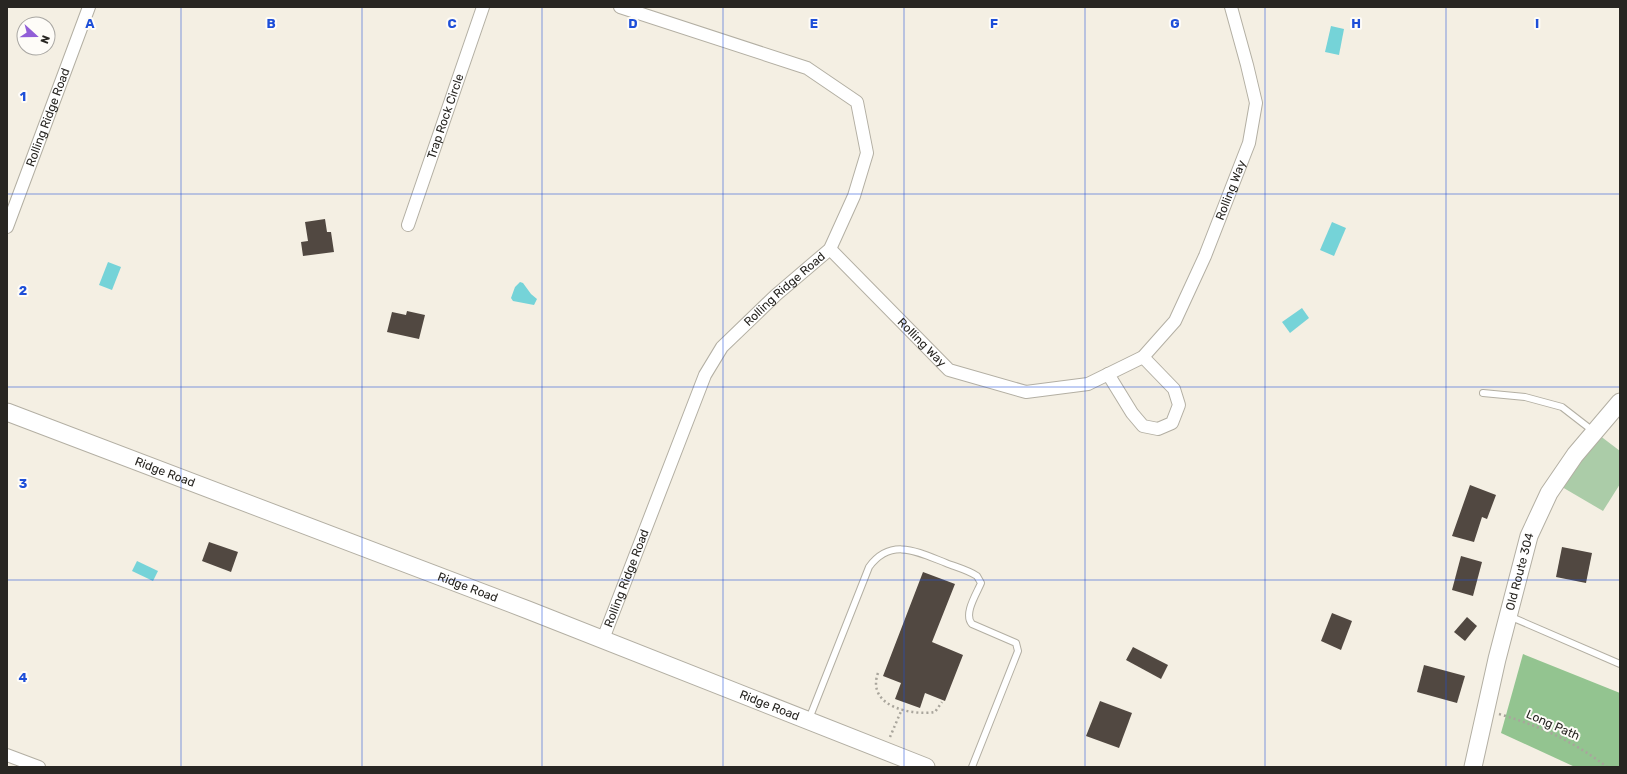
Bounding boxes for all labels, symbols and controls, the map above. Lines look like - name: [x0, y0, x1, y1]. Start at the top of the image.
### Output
- north arrow: [16, 16, 56, 56]
- text: A: [85, 16, 95, 31]
- text: B: [266, 16, 276, 31]
- text: C: [447, 16, 457, 31]
- text: D: [628, 16, 638, 31]
- text: E: [810, 16, 818, 31]
- text: F: [990, 16, 998, 31]
- text: G: [1170, 16, 1180, 31]
- text: H: [1351, 16, 1361, 31]
- text: I: [1535, 16, 1539, 31]
- text: N: [37, 33, 52, 46]
- street label: Rolling Ridge Road: [23, 66, 73, 169]
- street label: Trap Rock Circle: [424, 72, 467, 161]
- text: 1: [20, 89, 26, 104]
- street label: Rolling Way: [1213, 158, 1249, 222]
- street label: Rolling Ridge Road: [741, 249, 828, 329]
- text: 2: [19, 283, 27, 298]
- street label: Rolling Way: [895, 315, 949, 370]
- street label: Ridge Road: [133, 454, 197, 490]
- text: 3: [19, 476, 28, 491]
- street label: Rolling Ridge Road: [601, 527, 652, 629]
- street label: Old Route 304: [1503, 531, 1537, 612]
- street label: Ridge Road: [436, 569, 500, 605]
- text: 4: [19, 670, 28, 685]
- street label: Ridge Road: [738, 687, 802, 723]
- street label: Long Path: [1524, 707, 1582, 743]

